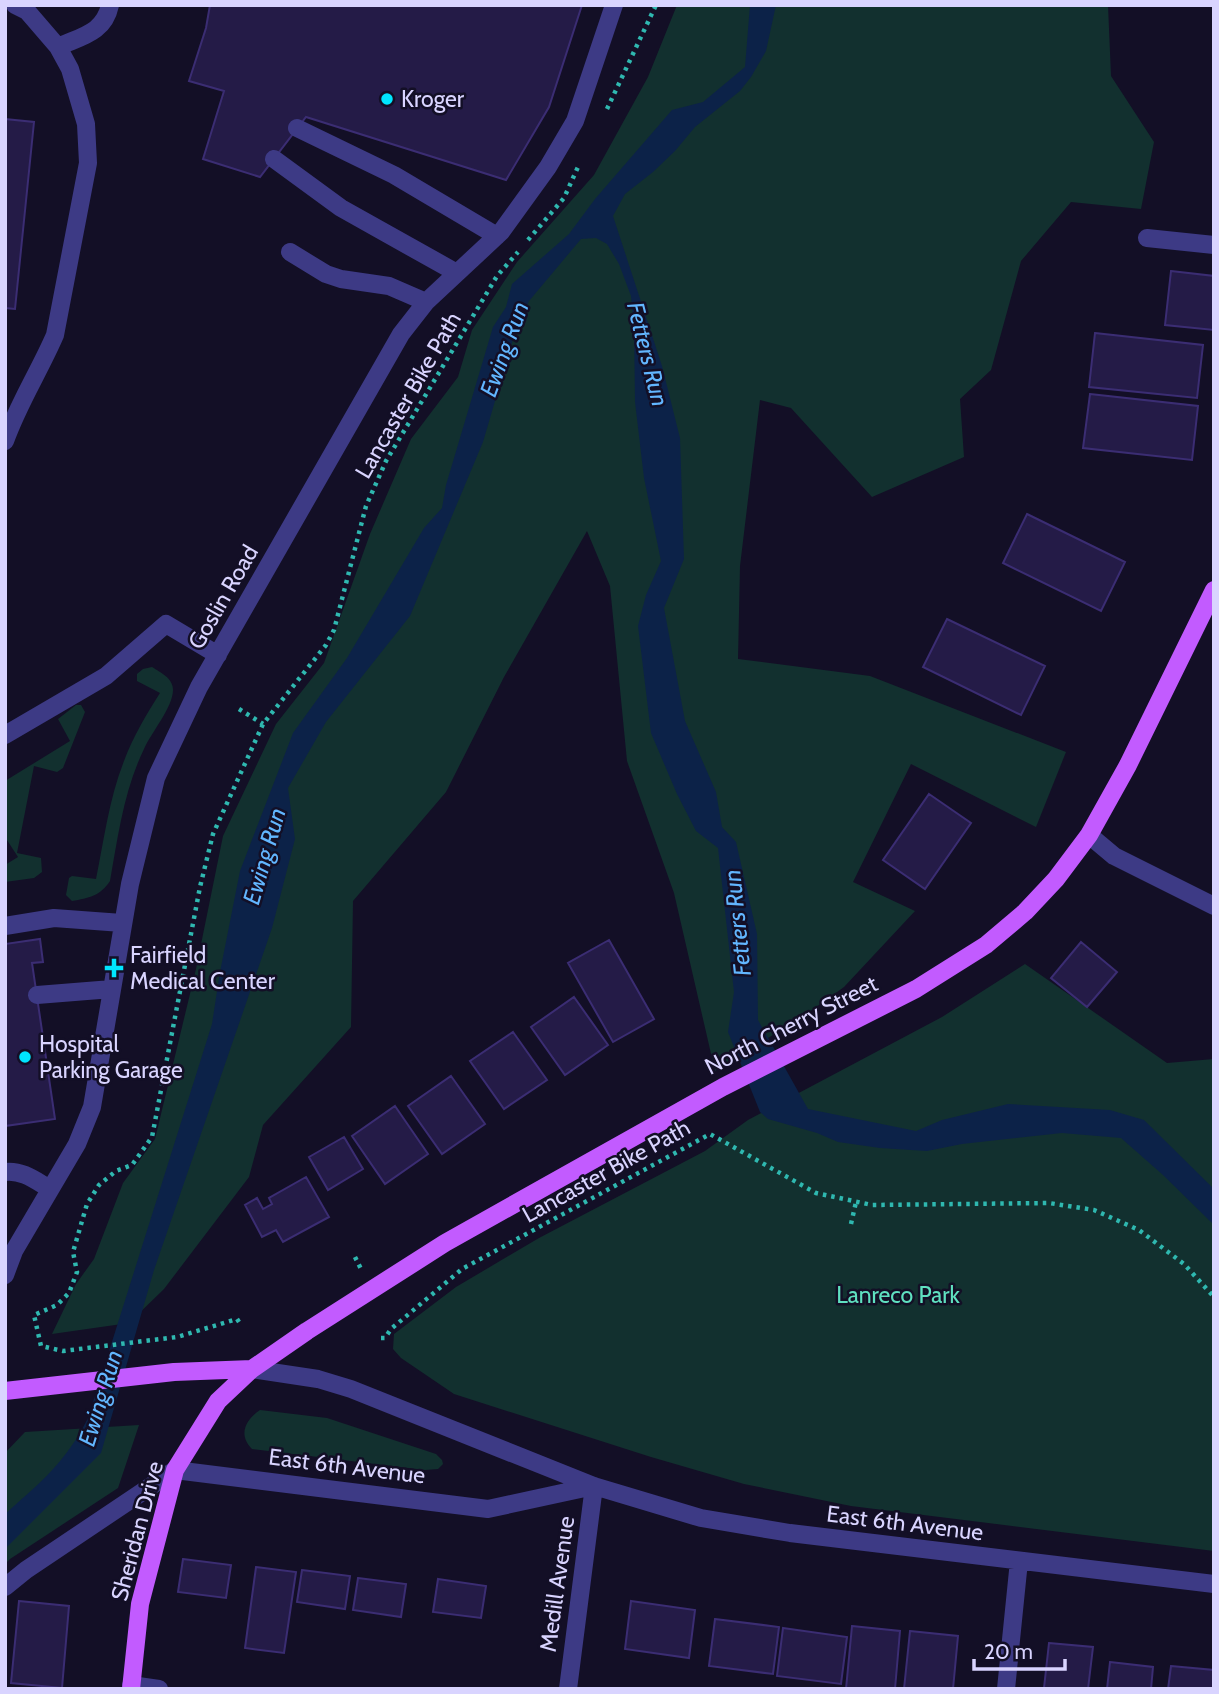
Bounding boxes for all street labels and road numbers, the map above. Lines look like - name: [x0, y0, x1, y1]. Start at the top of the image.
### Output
- street label: Lancaster Bike Path: [349, 307, 467, 483]
- street label: Goslin Road: [182, 540, 264, 654]
- street label: North Cherry Street: [700, 969, 882, 1081]
- street label: Lancaster Bike Path: [517, 1113, 695, 1229]
- street label: East 6th Avenue: [267, 1442, 427, 1490]
- street label: Sheridan Drive: [105, 1458, 169, 1604]
- street label: East 6th Avenue: [825, 1499, 985, 1547]
- street label: Medill Avenue: [534, 1514, 580, 1654]

